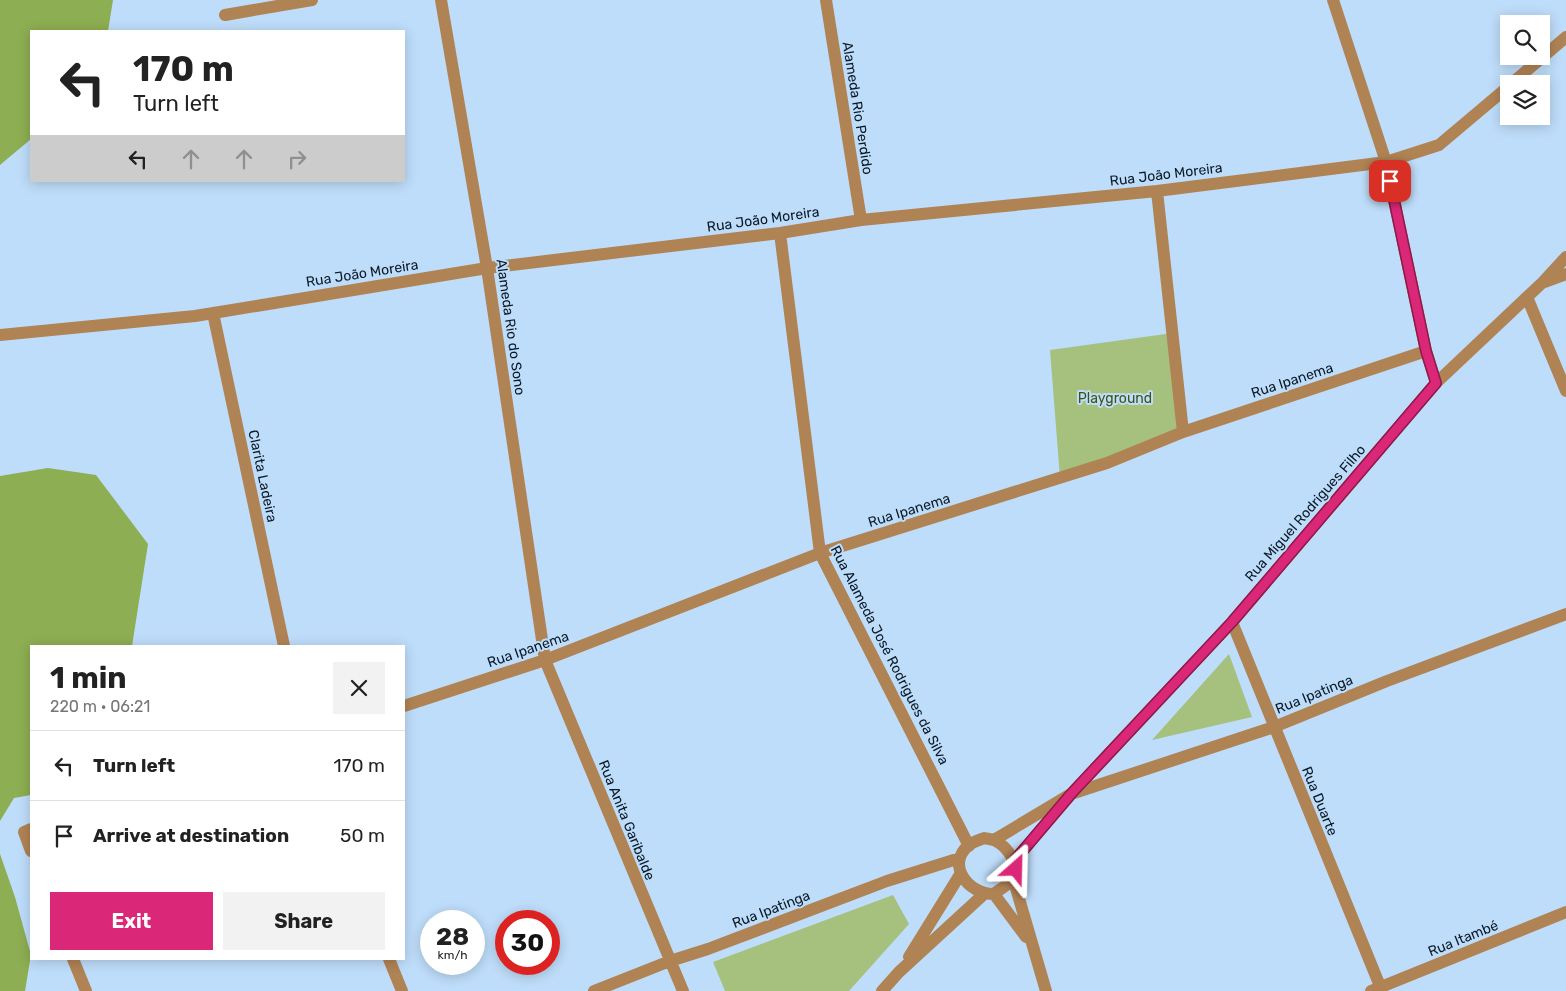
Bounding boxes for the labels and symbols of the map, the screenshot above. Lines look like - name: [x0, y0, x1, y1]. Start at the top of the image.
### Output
- street label: Alameda Rio Perdido: [839, 40, 876, 176]
- street label: Rua João Moreira: [1109, 159, 1223, 190]
- pin: [1369, 160, 1411, 202]
- street label: Rua João Moreira: [706, 203, 820, 236]
- street label: Rua João Moreira: [305, 256, 419, 291]
- street label: Alameda Rio do Sono: [493, 258, 528, 396]
- street label: Rua Ipanema: [1249, 359, 1335, 402]
- park label: Playground: [1078, 390, 1152, 407]
- street label: Clarita Ladeira: [244, 428, 281, 524]
- street label: Rua Miguel Rodrigues Filho: [1241, 441, 1369, 585]
- street label: Rua Ipanema: [866, 490, 952, 531]
- street label: Rua Alameda José Rodrigues da Silva: [827, 543, 952, 768]
- street label: Rua Ipanema: [485, 628, 571, 671]
- street label: Rua Ipatinga: [1273, 671, 1355, 718]
- street label: Rua Anita Garibalde: [595, 758, 658, 883]
- street label: Rua Duarte: [1298, 764, 1341, 838]
- position arrow: [989, 842, 1041, 894]
- street label: Rua Ipatinga: [730, 887, 813, 932]
- speed limit sign: 30: [495, 910, 560, 975]
- street label: Rua Itambé: [1426, 917, 1501, 960]

